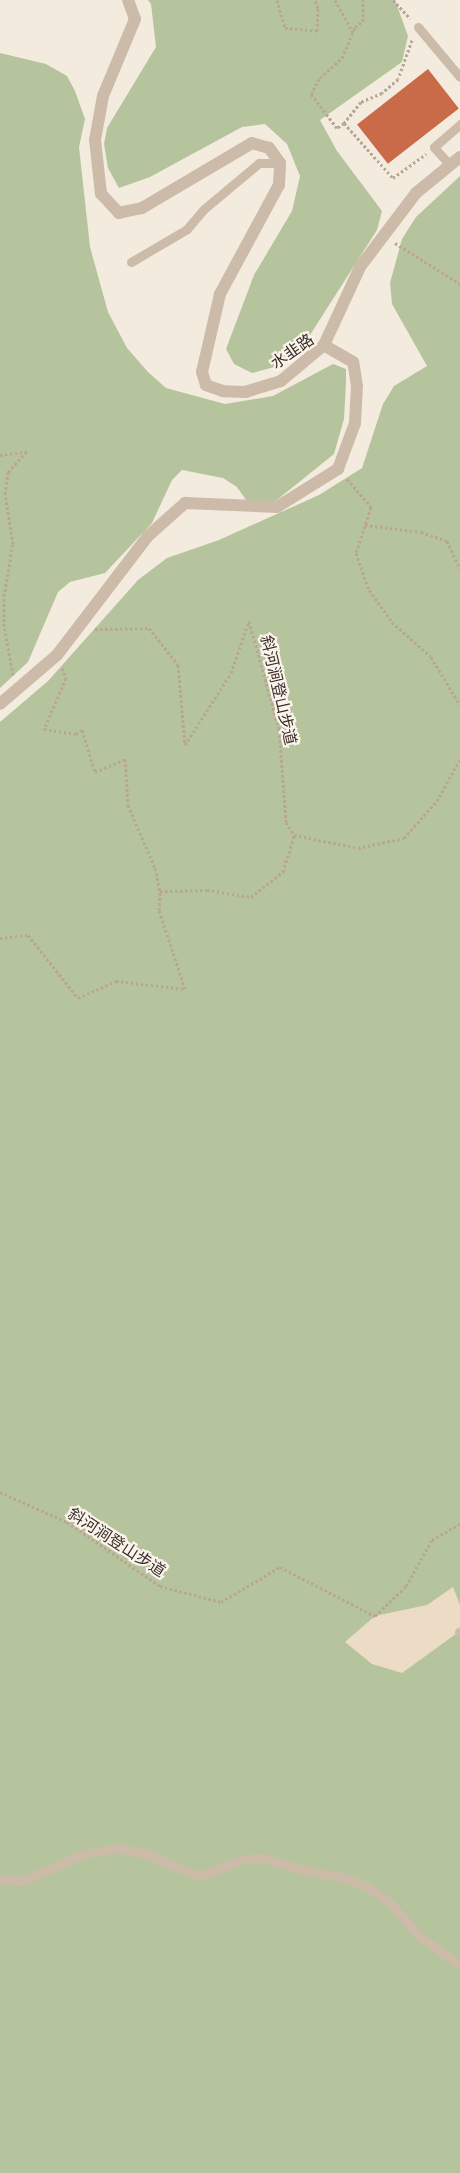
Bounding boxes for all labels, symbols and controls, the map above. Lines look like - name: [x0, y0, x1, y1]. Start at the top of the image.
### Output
- street label: 水韭路: [267, 329, 317, 373]
- street label: 斜河涧登山步道: [257, 633, 301, 747]
- street label: 斜河涧登山步道: [65, 1503, 169, 1581]

